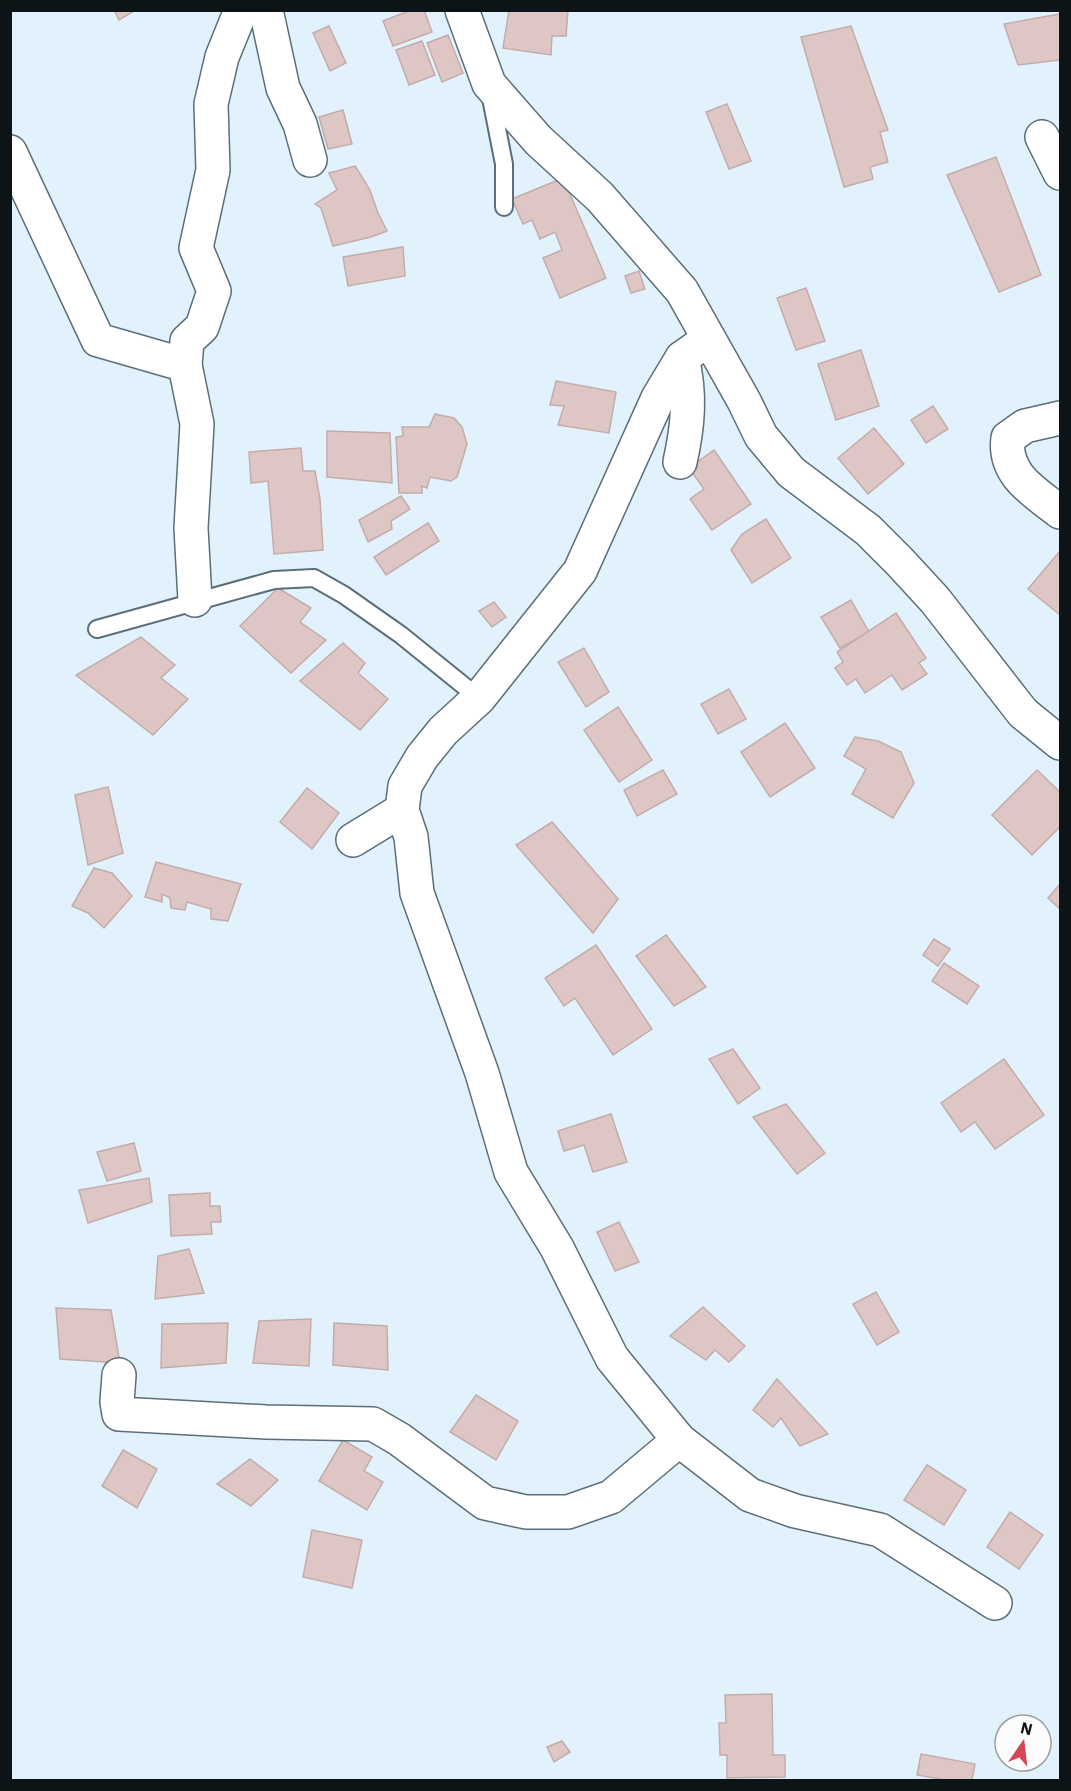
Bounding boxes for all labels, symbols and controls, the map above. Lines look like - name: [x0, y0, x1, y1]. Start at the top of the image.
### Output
- north arrow: [993, 1713, 1053, 1773]
- text: N: [1019, 1717, 1035, 1740]

